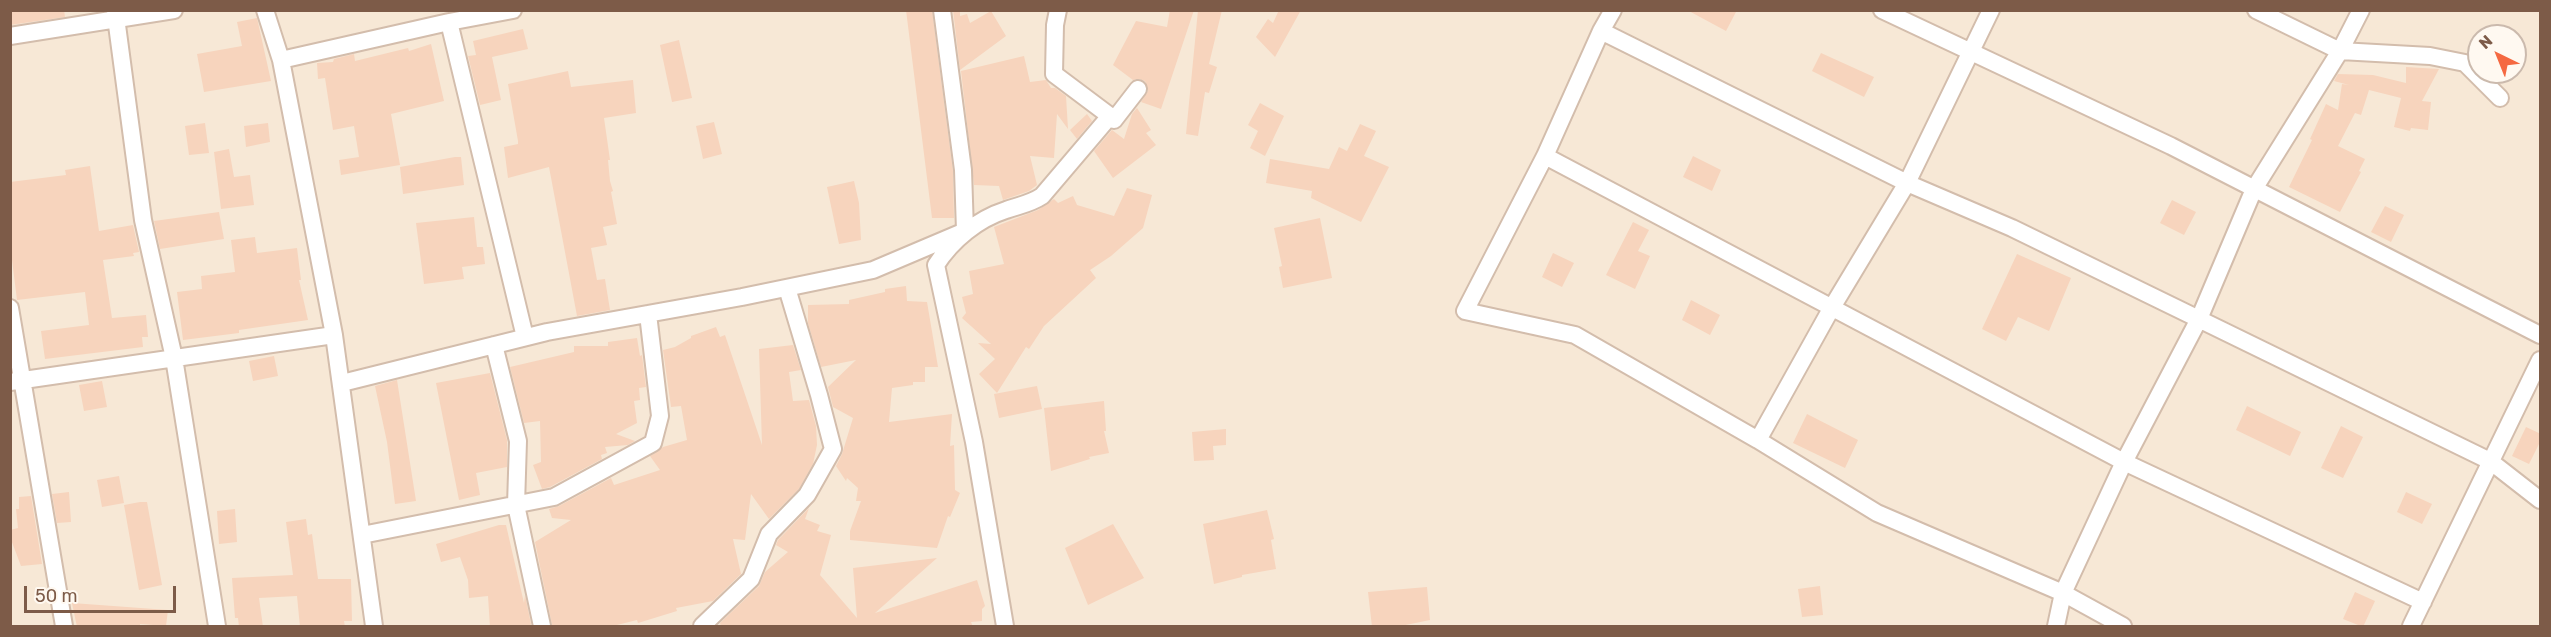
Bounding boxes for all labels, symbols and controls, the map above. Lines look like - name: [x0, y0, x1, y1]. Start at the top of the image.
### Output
- north arrow: [2467, 24, 2527, 84]
- text: N: [2475, 31, 2496, 53]
- scale bar: [27, 574, 178, 612]
- text: 50 m: [35, 585, 78, 607]

